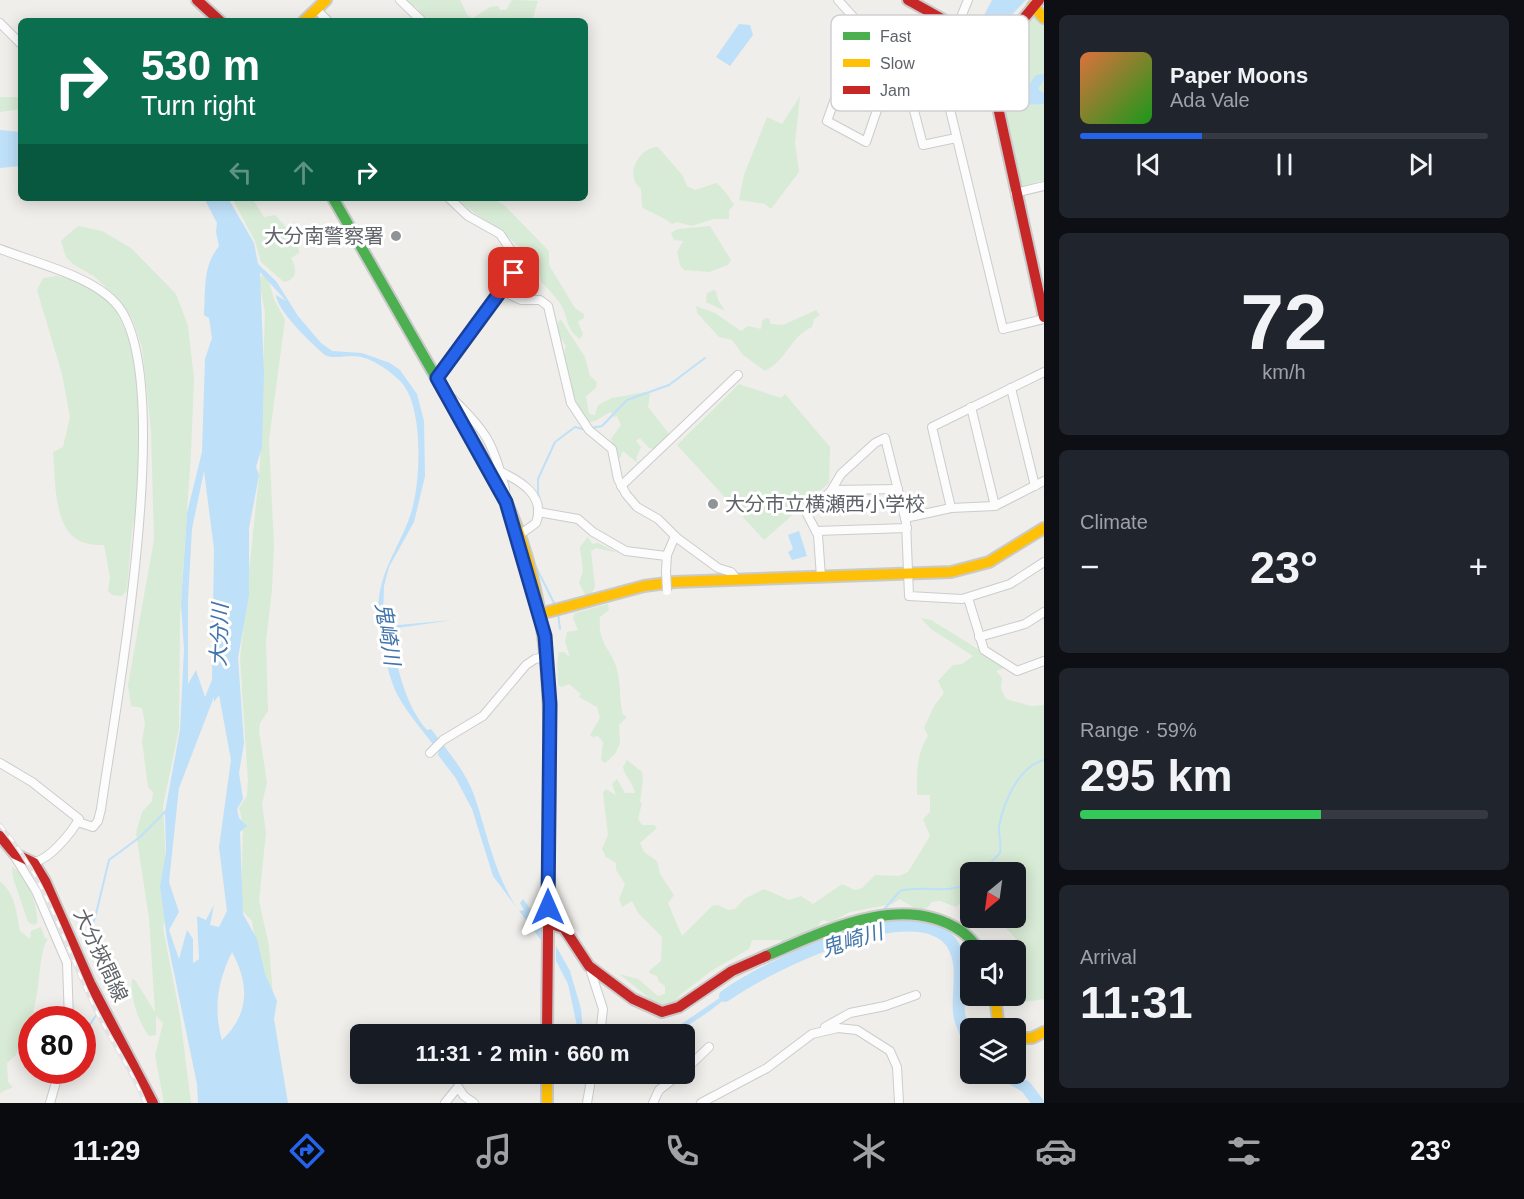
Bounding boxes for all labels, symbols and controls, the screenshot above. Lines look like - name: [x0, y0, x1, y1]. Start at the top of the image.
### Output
- legend: [831, 15, 1029, 111]
- text: Fast: [880, 28, 912, 45]
- icon: right: [42, 42, 120, 120]
- text: 530 m: [141, 42, 260, 89]
- text: Slow: [880, 55, 915, 72]
- text: Paper Moons: [1170, 63, 1308, 88]
- text: Jam: [880, 82, 910, 99]
- text: Ada Vale: [1170, 89, 1250, 111]
- text: Turn right: [141, 91, 256, 121]
- icon: previous: [1132, 148, 1165, 181]
- icon: pause: [1268, 148, 1301, 181]
- icon: next: [1404, 148, 1437, 181]
- icon: left: [224, 156, 257, 189]
- icon: ahead: [287, 156, 320, 189]
- icon: right: [350, 156, 383, 189]
- place label: 大分南警察署: [264, 225, 384, 247]
- marker: 大分南警察署: [389, 229, 403, 243]
- pin: [488, 247, 539, 298]
- icon: arrive: [497, 256, 530, 289]
- text: 72: [1241, 278, 1327, 366]
- text: km/h: [1262, 361, 1306, 383]
- place label: 大分市立横瀬西小学校: [725, 493, 925, 515]
- marker: 大分市立横瀬西小学校: [706, 497, 720, 511]
- text: Climate: [1080, 511, 1148, 533]
- text: 23°: [1250, 542, 1318, 593]
- text: −: [1080, 548, 1099, 585]
- text: +: [1469, 548, 1488, 585]
- water label: 大分川: [206, 601, 232, 667]
- water label: 鬼崎川: [372, 601, 405, 669]
- text: Range · 59%: [1080, 719, 1197, 741]
- text: 295 km: [1080, 750, 1233, 801]
- north arrow: [960, 862, 1026, 928]
- map controls: [960, 862, 1026, 1084]
- position arrow: [516, 875, 580, 939]
- street label: 大分挾間線: [70, 905, 132, 1005]
- water label: 鬼崎川: [819, 919, 887, 960]
- button: sound: [960, 940, 1026, 1006]
- text: Arrival: [1080, 946, 1137, 968]
- text: 11:31: [1080, 977, 1193, 1028]
- speed limit sign: 80: [18, 1006, 96, 1084]
- button: layers: [960, 1018, 1026, 1084]
- text: 11:31 · 2 min · 660 m: [416, 1041, 630, 1066]
- icon: directions: [286, 1130, 328, 1172]
- icon: music: [473, 1130, 515, 1172]
- icon: phone: [661, 1130, 703, 1172]
- icon: climate: [848, 1130, 890, 1172]
- icon: car: [1035, 1130, 1077, 1172]
- icon: filters: [1223, 1130, 1265, 1172]
- text: 11:29: [73, 1136, 140, 1166]
- text: 23°: [1410, 1136, 1451, 1166]

